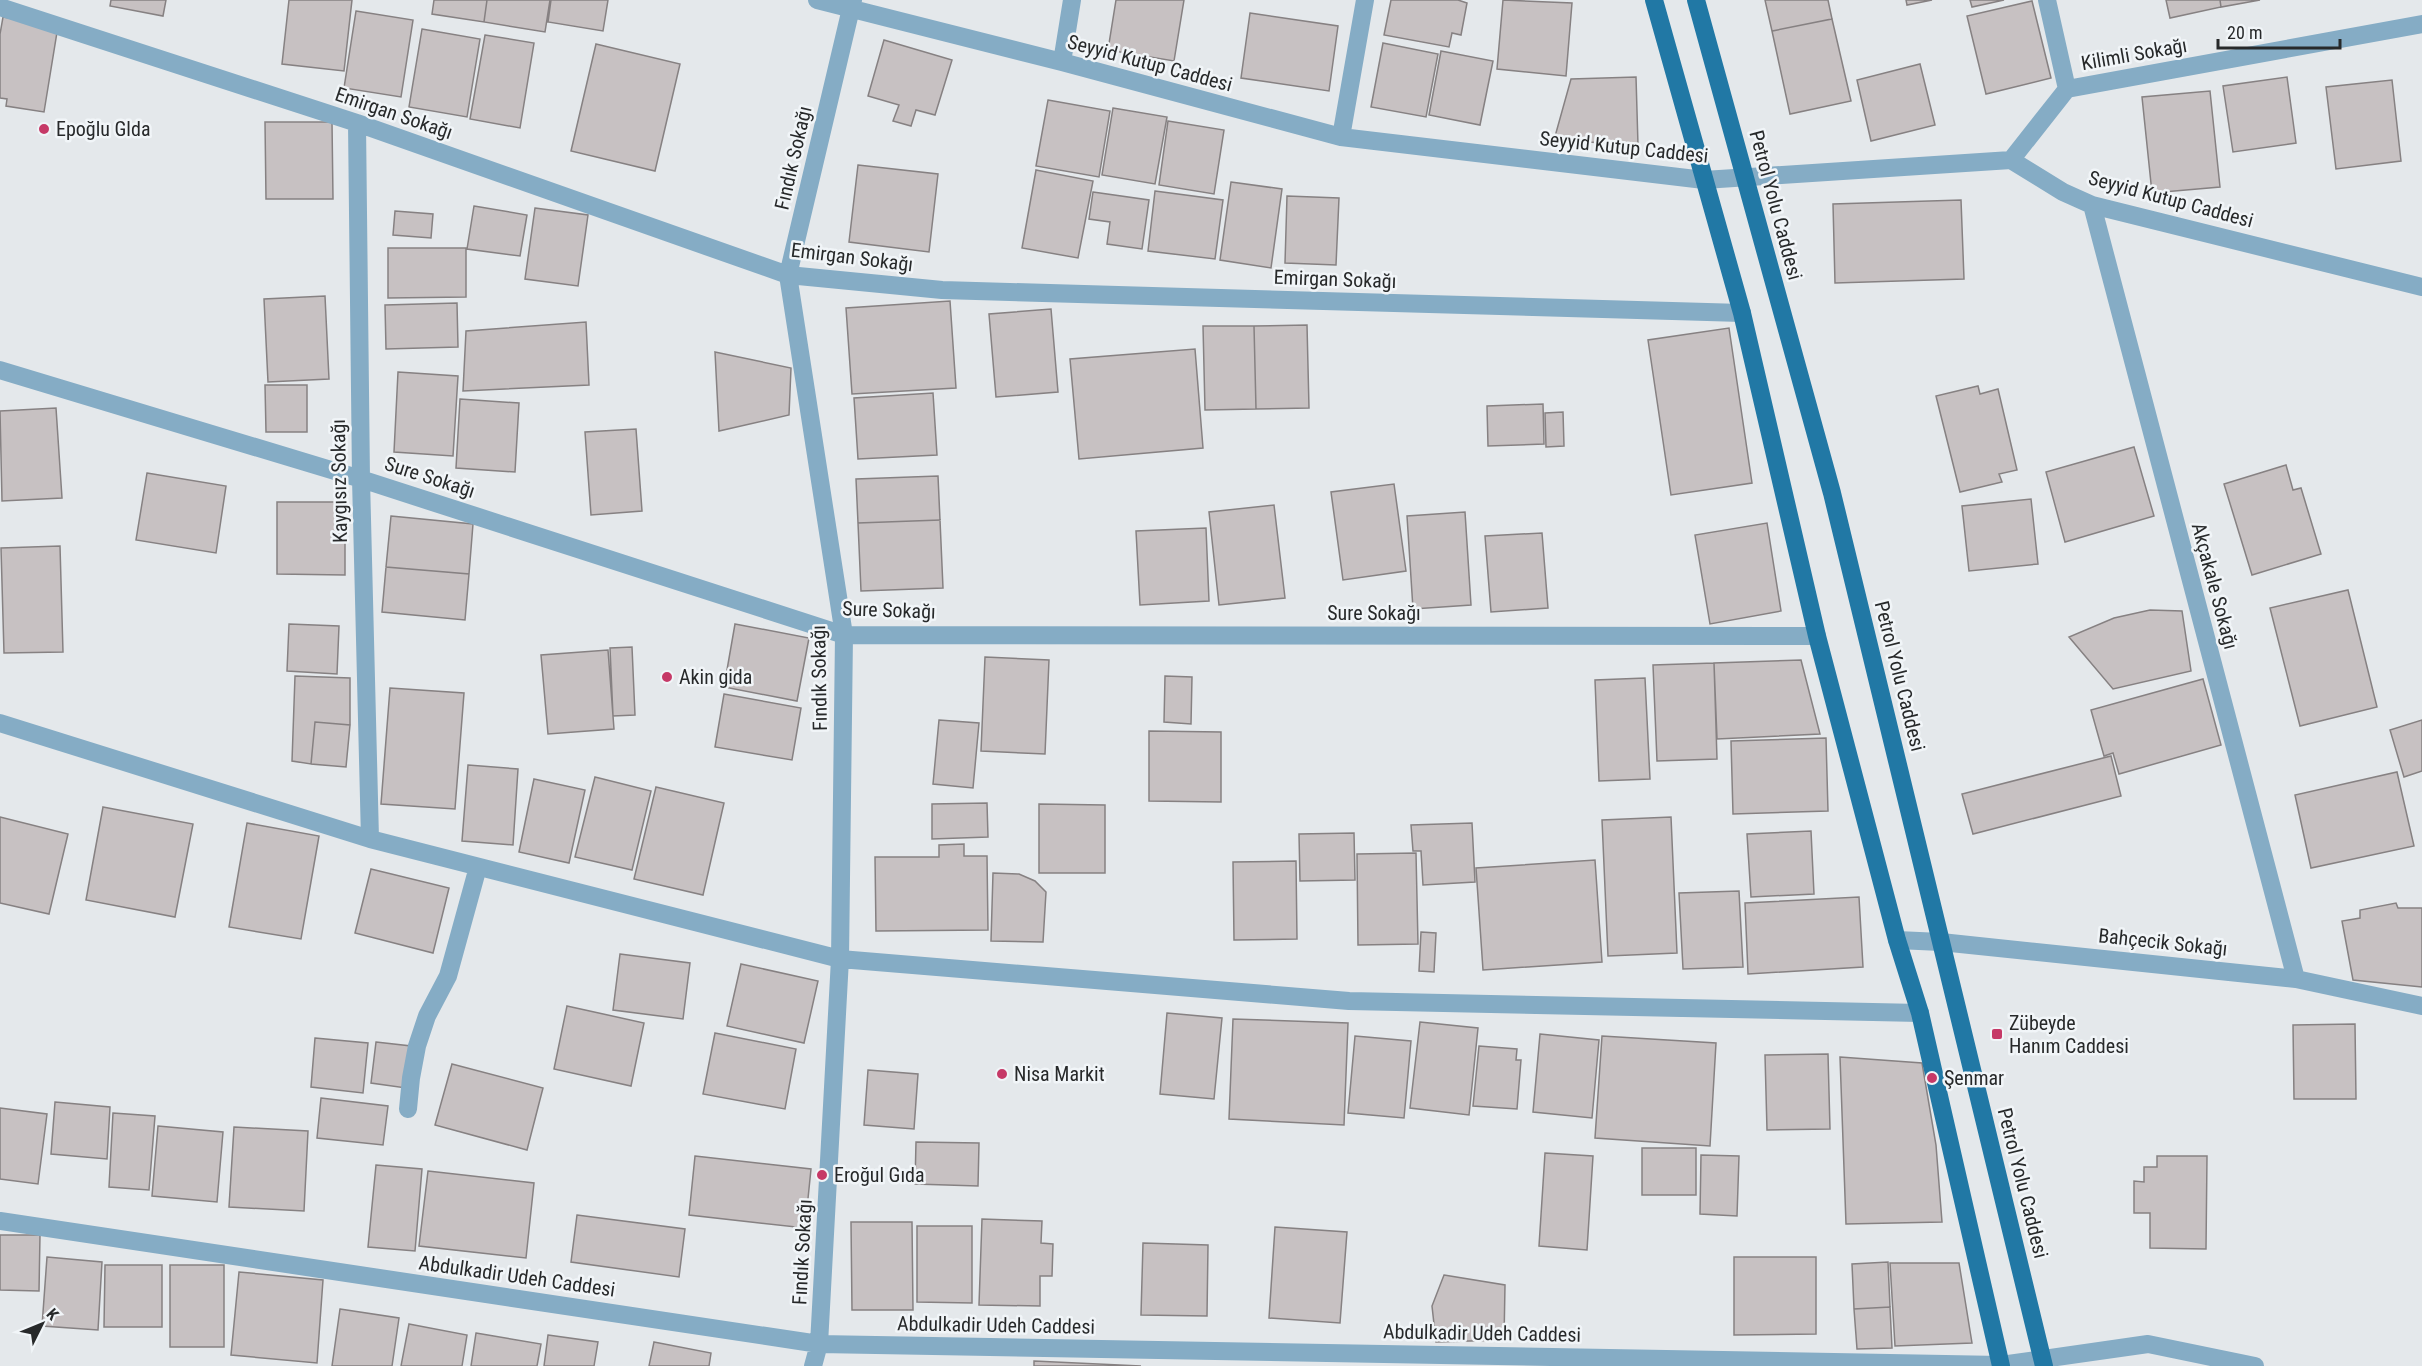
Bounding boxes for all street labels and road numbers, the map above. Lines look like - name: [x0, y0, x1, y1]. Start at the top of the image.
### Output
- street label: Seyyid Kutup Caddesi: [1065, 29, 1235, 97]
- street label: Kilimli Sokağı: [2079, 33, 2189, 75]
- street label: Emirgan Sokağı: [332, 82, 456, 144]
- street label: Fındık Sokağı: [769, 104, 817, 212]
- street label: Seyyid Kutup Caddesi: [1538, 126, 1710, 168]
- street label: Petrol Yolu Caddesi: [1744, 128, 1808, 282]
- street label: Seyyid Kutup Caddesi: [2086, 165, 2256, 233]
- street label: Emirgan Sokağı: [790, 238, 914, 276]
- street label: Emirgan Sokağı: [1273, 265, 1397, 293]
- street label: Kaygısız Sokağı: [326, 419, 352, 543]
- street label: Sure Sokağı: [382, 451, 478, 503]
- street label: Akçakale Sokağı: [2187, 520, 2243, 652]
- street label: Sure Sokağı: [842, 596, 936, 624]
- street label: Petrol Yolu Caddesi: [1870, 598, 1930, 754]
- street label: Sure Sokağı: [1327, 601, 1421, 625]
- street label: Fındık Sokağı: [806, 625, 832, 731]
- street label: Bahçecik Sokağı: [2097, 923, 2229, 961]
- street label: Petrol Yolu Caddesi: [1993, 1105, 2053, 1261]
- street label: Fındık Sokağı: [787, 1199, 817, 1305]
- street label: Abdulkadir Udeh Caddesi: [417, 1250, 617, 1302]
- street label: Abdulkadir Udeh Caddesi: [897, 1311, 1095, 1339]
- street label: Abdulkadir Udeh Caddesi: [1383, 1319, 1581, 1347]

